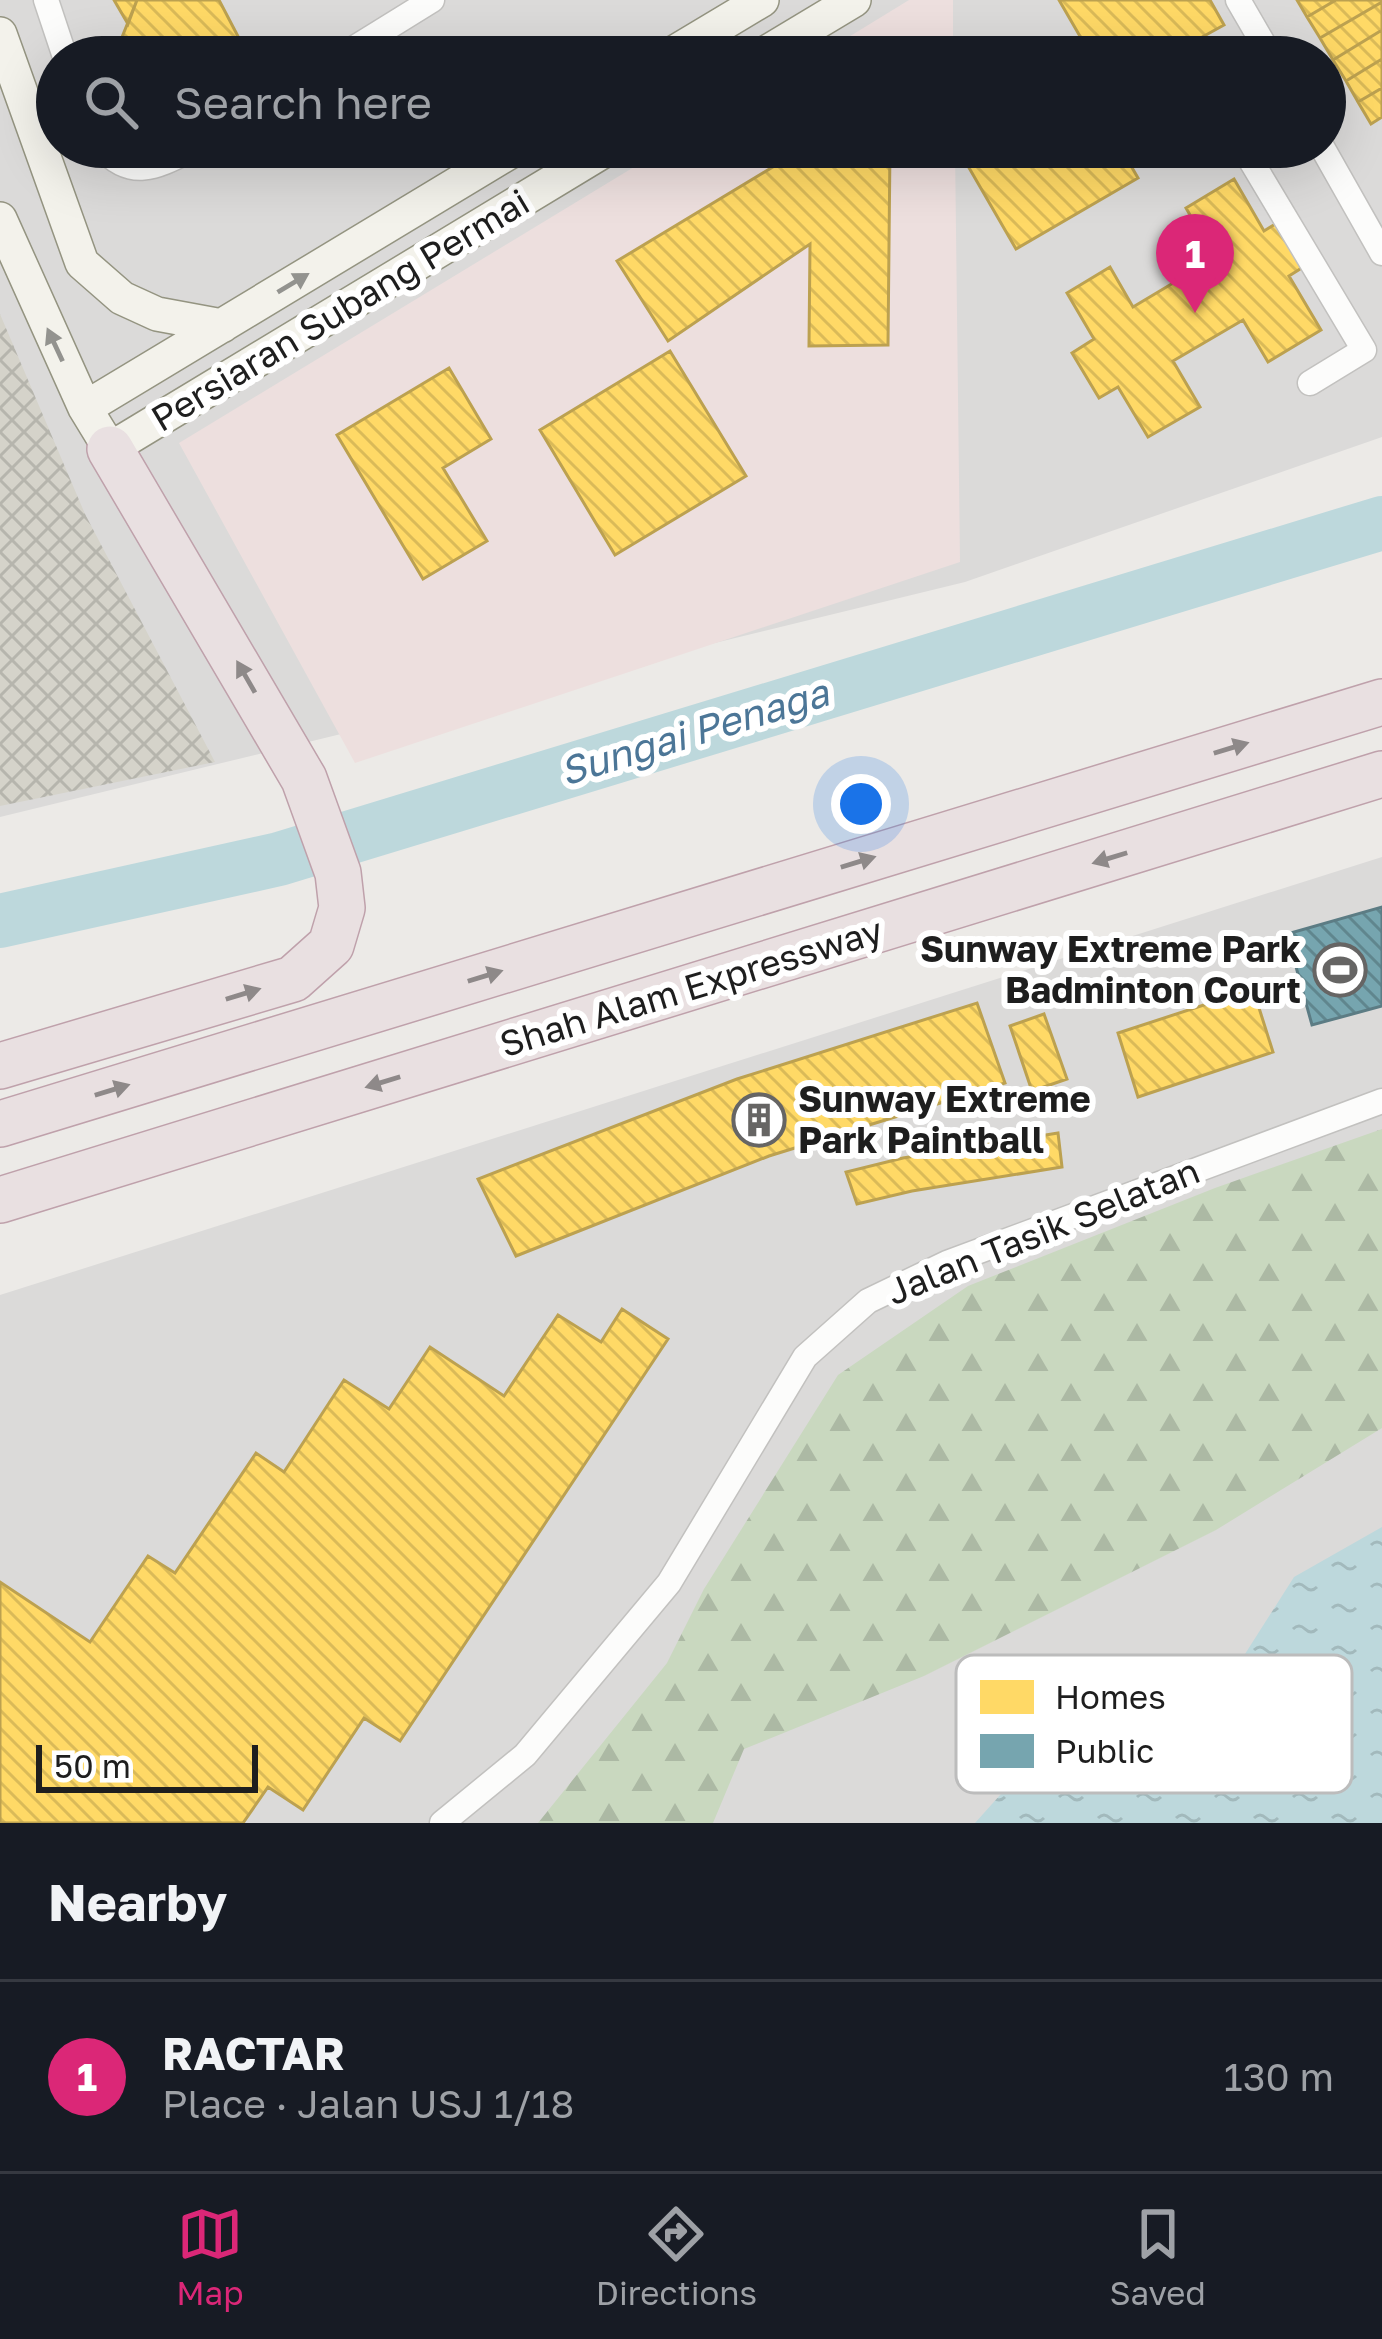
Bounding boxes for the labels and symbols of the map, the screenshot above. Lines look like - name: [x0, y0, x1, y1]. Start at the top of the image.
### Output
- street label: Persiaran Subang Permai: [143, 180, 536, 439]
- pin: 1: [1156, 214, 1234, 313]
- one-way arrow: [276, 273, 310, 294]
- one-way arrow: [45, 327, 65, 362]
- one-way arrow: [236, 660, 257, 695]
- water label: Sungai Penaga: [554, 668, 836, 795]
- one-way arrow: [1213, 738, 1250, 756]
- your location: [831, 774, 891, 834]
- one-way arrow: [1091, 850, 1128, 868]
- one-way arrow: [840, 852, 877, 870]
- street label: Shah Alam Expressway: [494, 908, 887, 1065]
- place label: Sunway Extreme Park Badminton Court: [920, 927, 1301, 1011]
- sports icon: Sunway Extreme Park Badminton Court: [1312, 942, 1368, 998]
- one-way arrow: [467, 966, 504, 984]
- one-way arrow: [226, 984, 262, 1002]
- one-way arrow: [364, 1074, 401, 1092]
- place label: Sunway Extreme Park Paintball: [798, 1077, 1091, 1161]
- one-way arrow: [94, 1080, 131, 1098]
- building icon: Sunway Extreme Park Paintball: [731, 1092, 787, 1148]
- street label: Jalan Tasik Selatan: [880, 1148, 1205, 1313]
- legend: [956, 1655, 1352, 1793]
- text: Homes: [1055, 1677, 1166, 1716]
- text: Public: [1055, 1731, 1154, 1770]
- scale bar: [36, 1739, 258, 1792]

